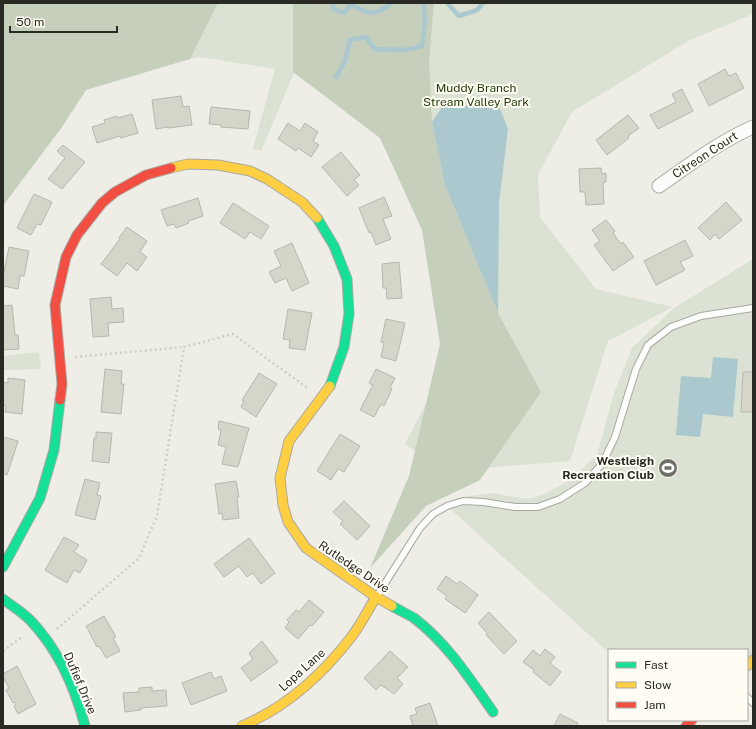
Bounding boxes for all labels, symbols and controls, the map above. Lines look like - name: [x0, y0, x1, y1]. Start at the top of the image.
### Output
- scale bar: [10, 8, 117, 34]
- text: 50 m: [16, 15, 44, 29]
- park label: Muddy Branch Stream Valley Park: [423, 81, 529, 109]
- street label: Citreon Court: [670, 128, 741, 181]
- place label: Westleigh Recreation Club: [562, 454, 654, 482]
- sports icon: Westleigh Recreation Club: [657, 457, 679, 479]
- street label: Rutledge Drive: [316, 538, 392, 596]
- street label: Lopa Lane: [276, 646, 328, 694]
- legend: [608, 649, 748, 721]
- street label: Dufief Drive: [61, 650, 99, 716]
- text: Fast: [644, 658, 669, 672]
- text: Slow: [644, 678, 672, 692]
- text: Jam: [644, 698, 666, 712]

